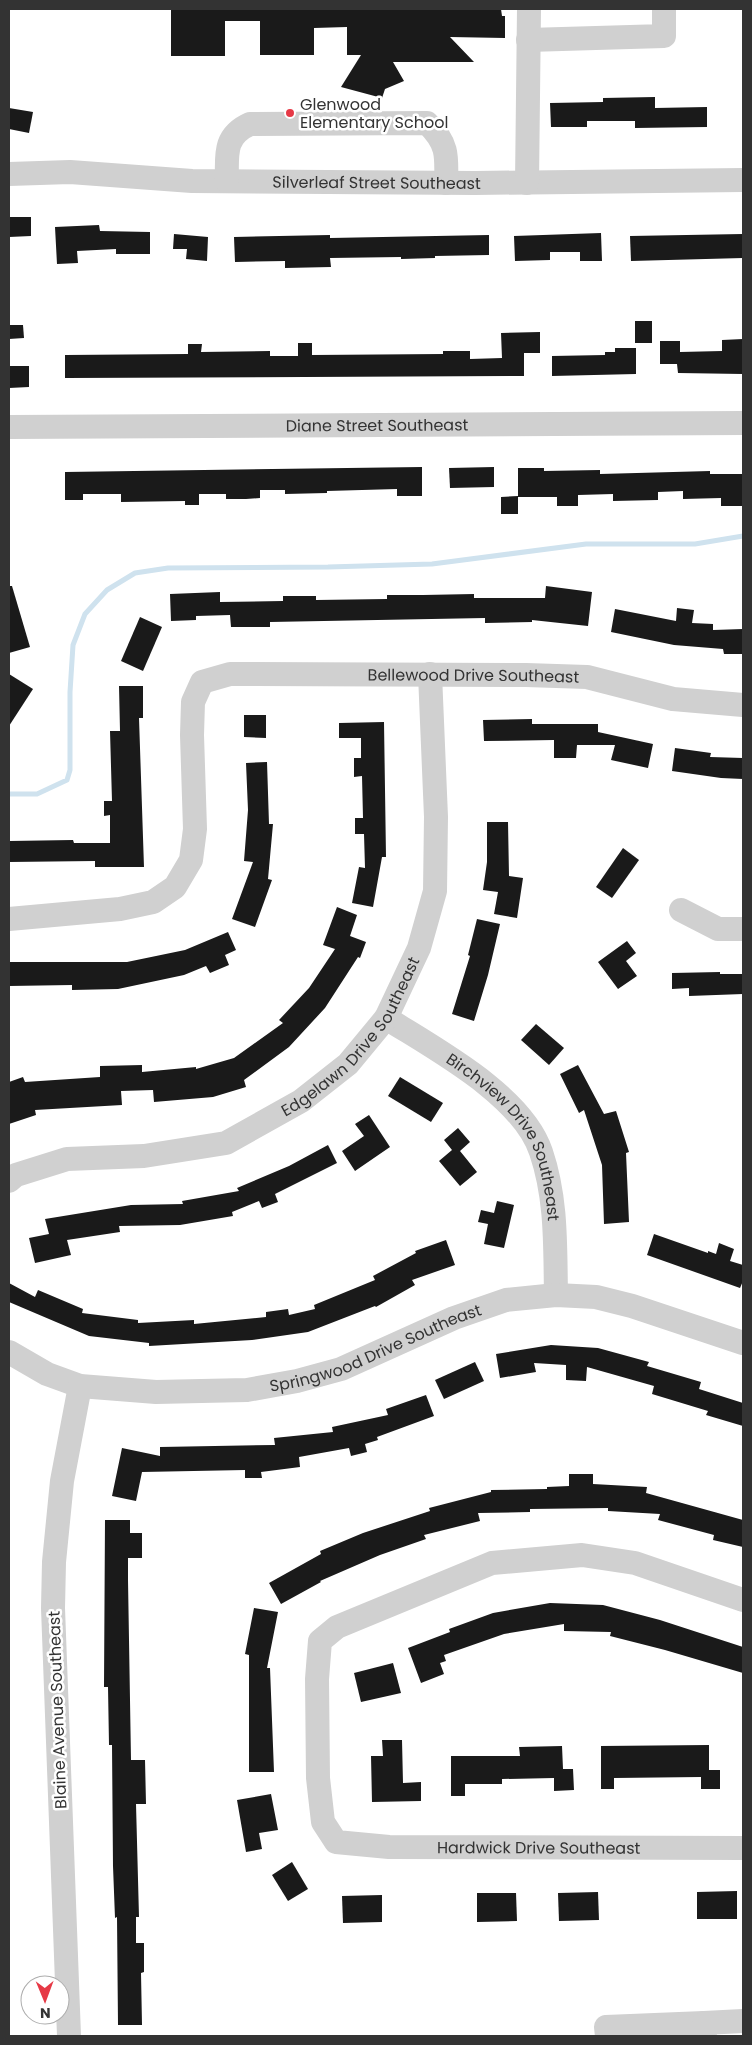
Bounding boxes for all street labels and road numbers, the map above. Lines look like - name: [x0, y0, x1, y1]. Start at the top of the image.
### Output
- street label: Silverleaf Street Southeast: [272, 171, 481, 195]
- street label: Diane Street Southeast: [286, 413, 469, 437]
- street label: Bellewood Drive Southeast: [368, 663, 580, 689]
- street label: Edgelawn Drive Southeast: [277, 953, 425, 1122]
- street label: Birchview Drive Southeast: [442, 1048, 565, 1222]
- street label: Springwood Drive Southeast: [268, 1298, 485, 1398]
- street label: Blaine Avenue Southeast: [43, 1610, 72, 1809]
- street label: Hardwick Drive Southeast: [437, 1836, 641, 1860]

